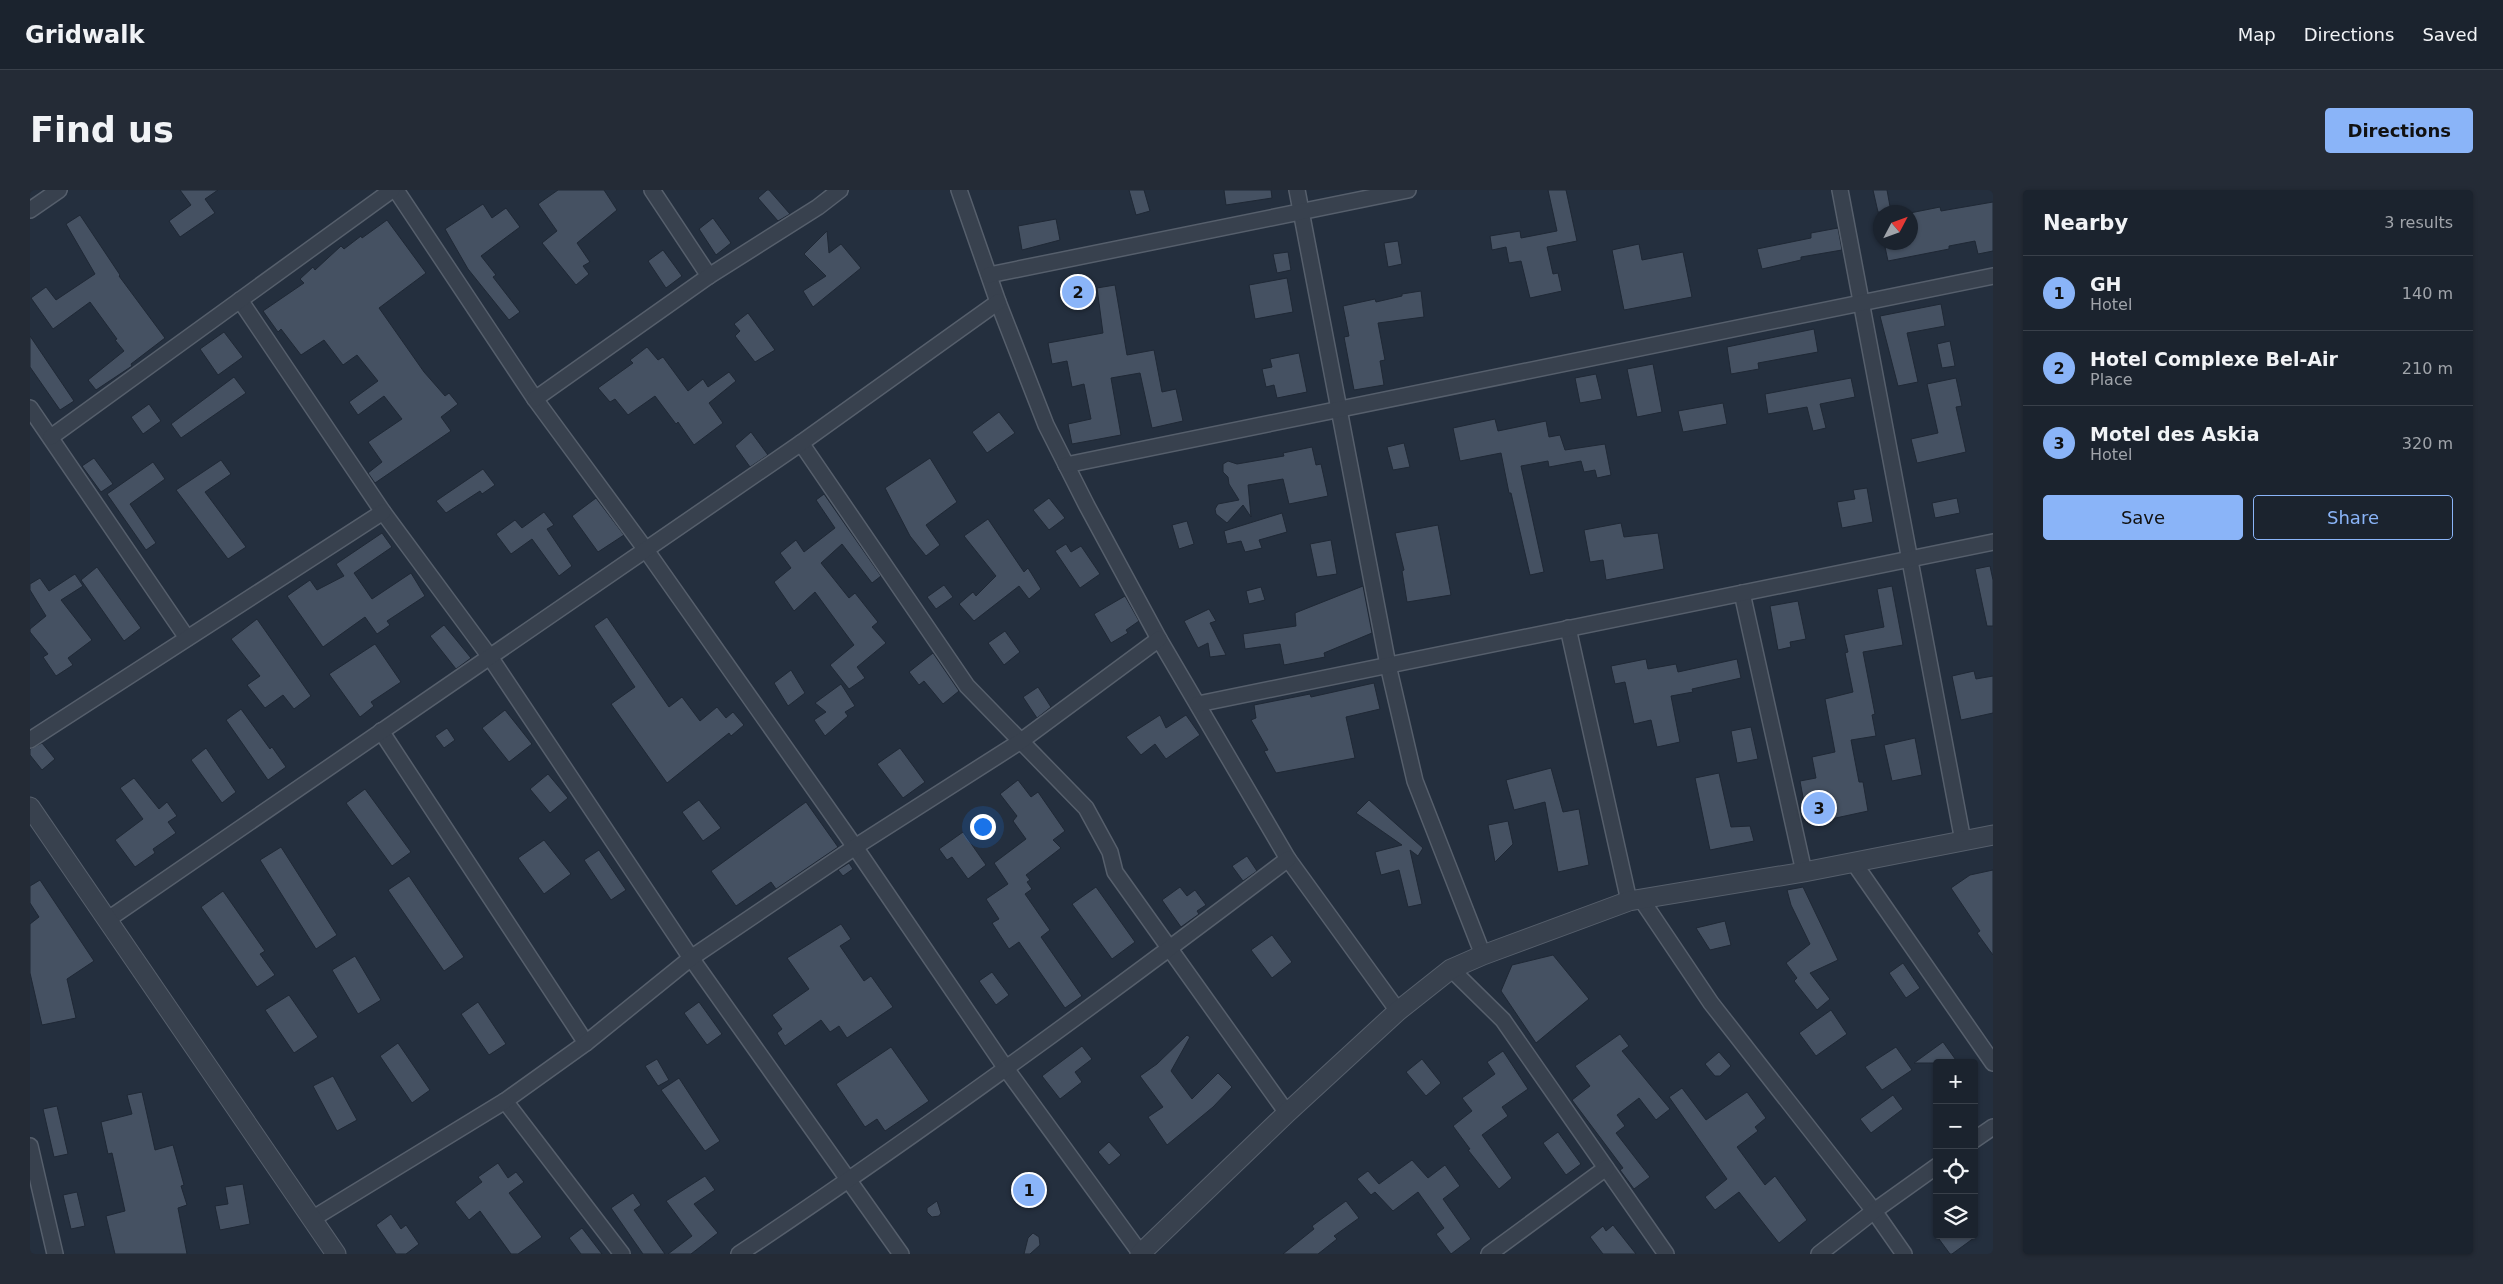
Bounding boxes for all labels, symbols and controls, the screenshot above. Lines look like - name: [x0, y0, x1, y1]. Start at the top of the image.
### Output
- text: Gridwalk: [25, 21, 145, 49]
- text: Map: [2238, 24, 2276, 45]
- text: Directions: [2304, 24, 2394, 45]
- text: Saved: [2422, 24, 2478, 45]
- button: Directions: [2325, 108, 2473, 153]
- text: Find us: [30, 110, 174, 150]
- north arrow: [1873, 205, 1918, 250]
- text: Nearby: [2043, 211, 2128, 235]
- text: 3 results: [2384, 213, 2453, 232]
- pin: 2: [1062, 273, 1094, 311]
- text: GH: [2090, 273, 2122, 295]
- text: 1: [2053, 284, 2065, 303]
- text: 140 m: [2402, 284, 2453, 303]
- text: Hotel: [2090, 295, 2132, 314]
- text: Hotel Complexe Bel-Air: [2090, 348, 2338, 370]
- text: 2: [2053, 359, 2065, 378]
- text: 210 m: [2402, 359, 2453, 378]
- text: Place: [2090, 370, 2133, 389]
- text: Motel des Askia: [2090, 423, 2259, 445]
- text: 3: [2053, 434, 2065, 453]
- text: 320 m: [2402, 434, 2453, 453]
- text: Hotel: [2090, 445, 2132, 464]
- button: Save: [2043, 495, 2243, 540]
- button: Share: [2253, 495, 2453, 540]
- pin: 3: [1803, 789, 1835, 827]
- your location: [970, 814, 996, 840]
- map controls: [1933, 1059, 1978, 1239]
- button: +: [1933, 1059, 1978, 1104]
- button: −: [1933, 1104, 1978, 1149]
- button: locate: [1933, 1149, 1978, 1194]
- pin: 1: [1013, 1171, 1045, 1209]
- button: layers: [1933, 1194, 1978, 1239]

